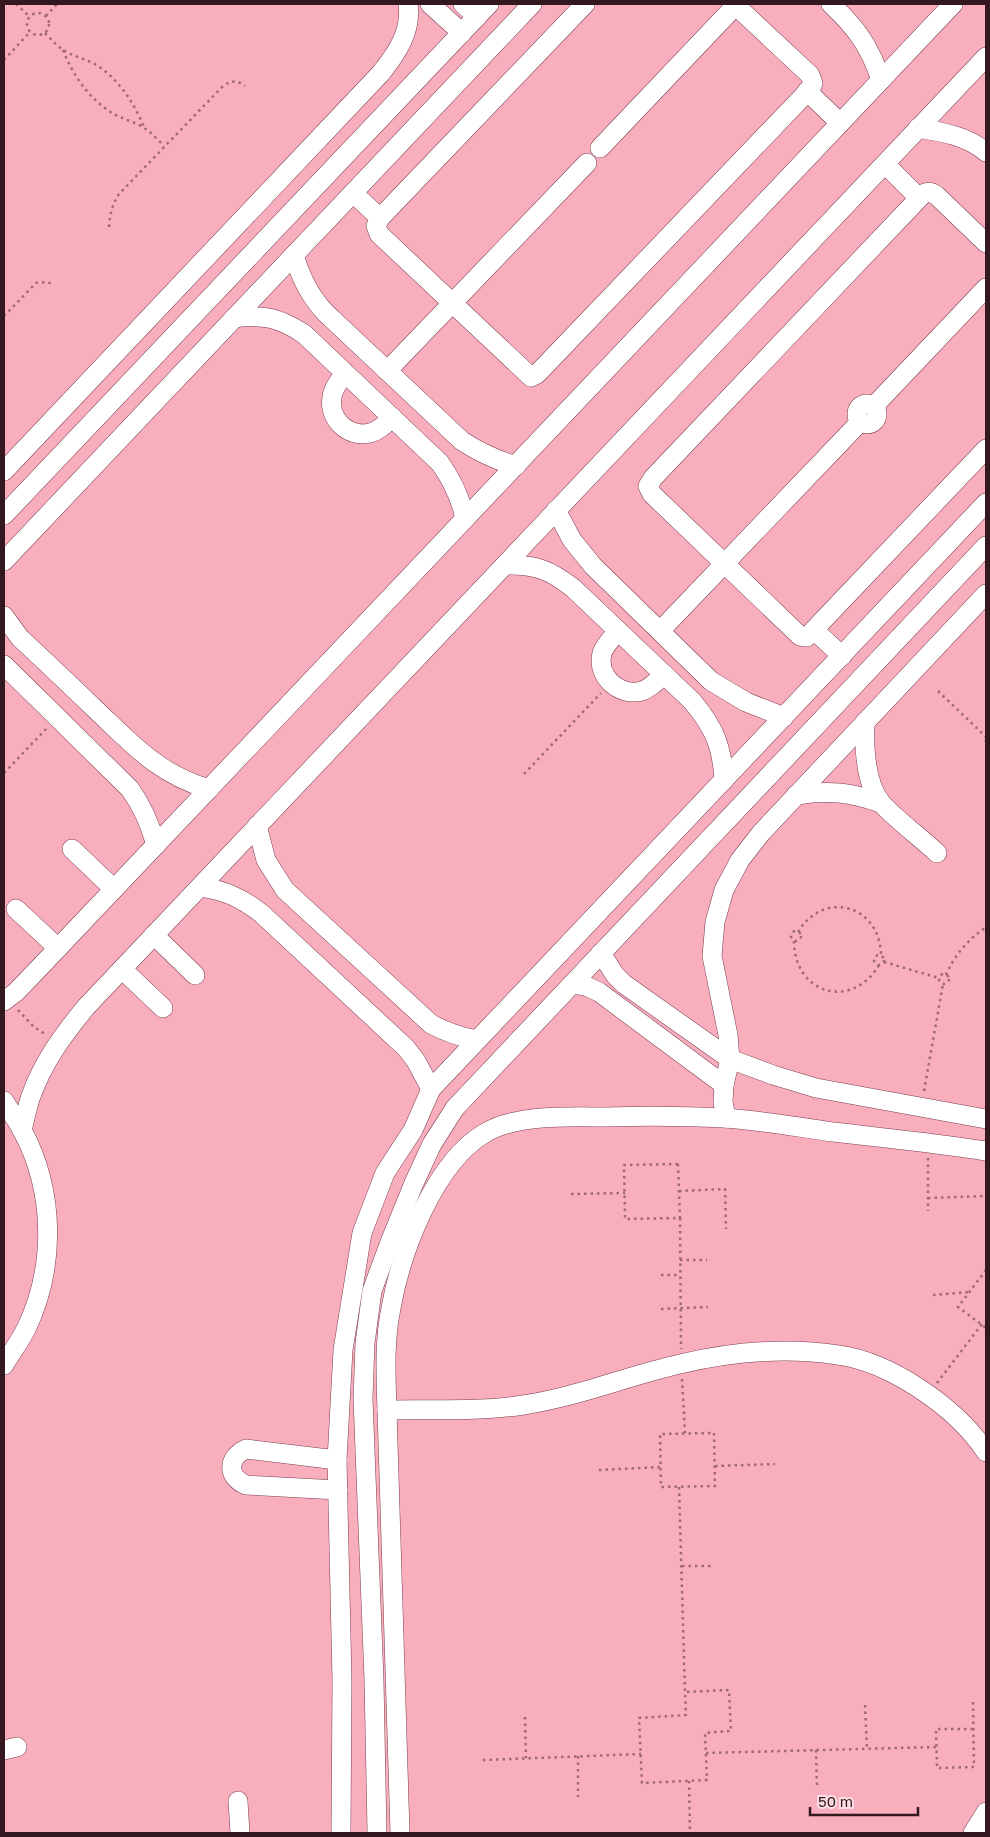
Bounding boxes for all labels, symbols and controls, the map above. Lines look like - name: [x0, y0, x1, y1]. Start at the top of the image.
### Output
- scale bar: [810, 1784, 918, 1816]
- text: 50 m: [818, 1792, 853, 1810]

